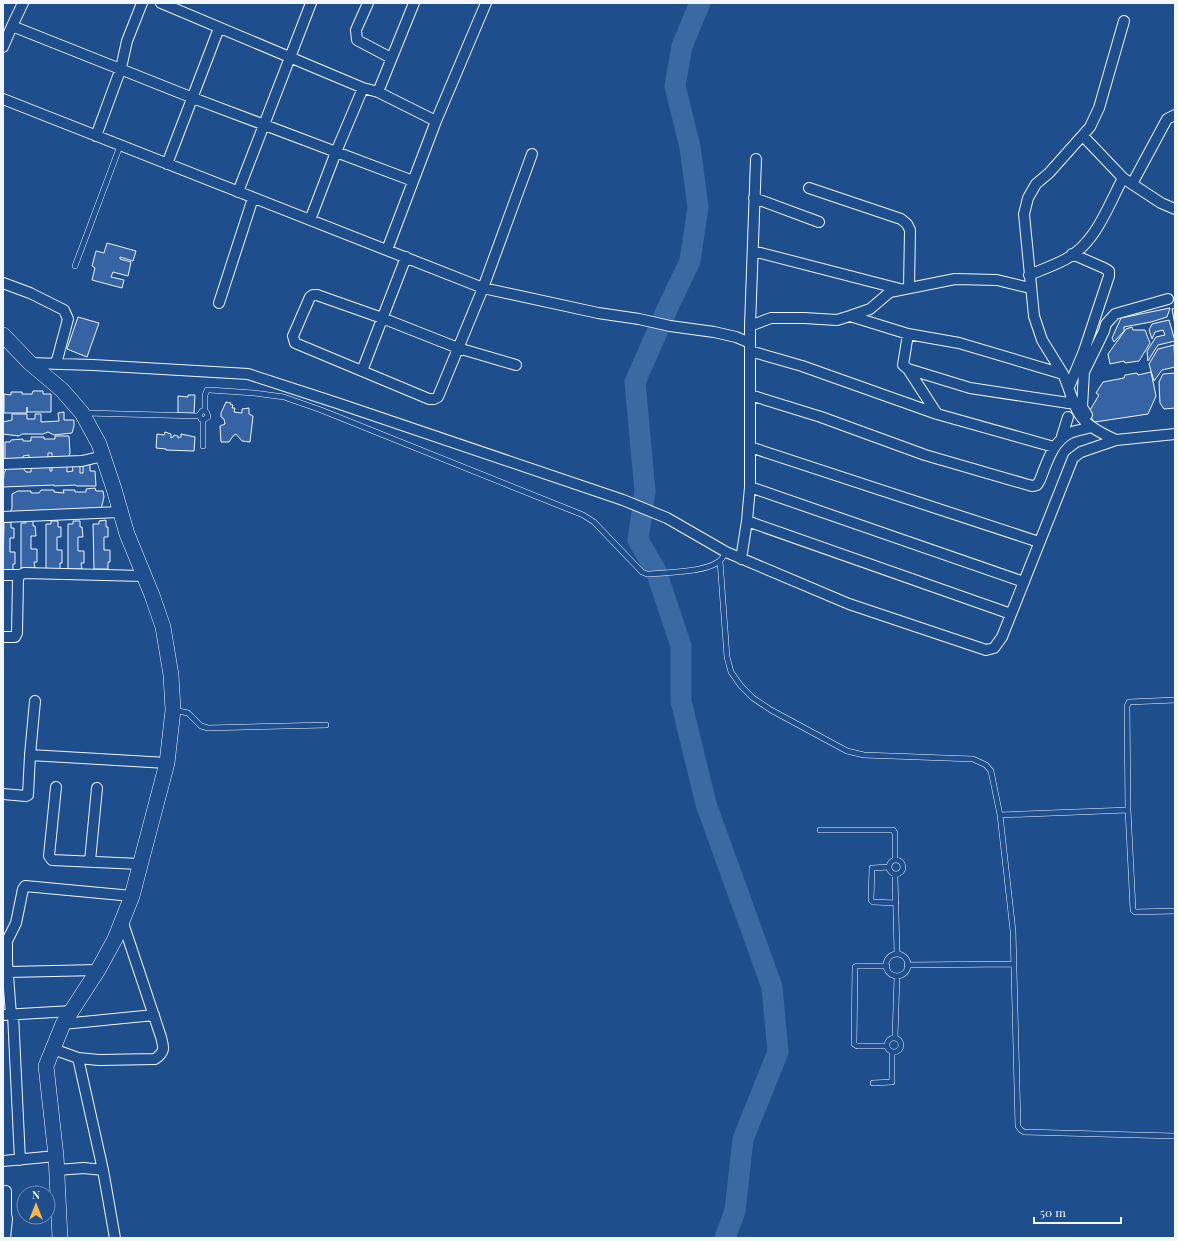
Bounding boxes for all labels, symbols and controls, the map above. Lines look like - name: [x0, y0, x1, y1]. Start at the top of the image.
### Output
- north arrow: [16, 1185, 56, 1225]
- text: N: [32, 1187, 40, 1202]
- scale bar: [1034, 1199, 1121, 1225]
- text: 50 m: [1040, 1204, 1066, 1220]

